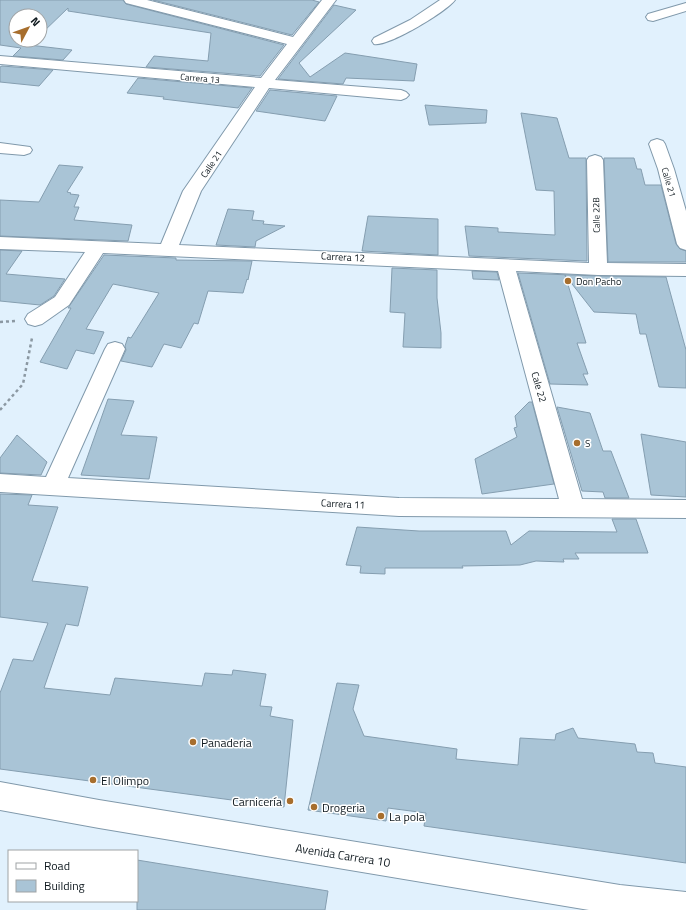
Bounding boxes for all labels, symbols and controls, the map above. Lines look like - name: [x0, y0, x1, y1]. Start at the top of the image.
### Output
- north arrow: [8, 8, 48, 48]
- text: N: [27, 13, 44, 30]
- street label: Carrera 13: [180, 70, 220, 86]
- street label: Calle 21: [197, 148, 225, 180]
- street label: Calle 21: [659, 166, 679, 198]
- street label: Calle 22B: [589, 197, 603, 233]
- street label: Carrera 12: [321, 248, 365, 266]
- place label: Don Pacho: [576, 274, 621, 289]
- marker: Don Pacho: [563, 276, 573, 286]
- street label: Cale 22: [527, 370, 551, 404]
- place label: S: [585, 436, 590, 451]
- marker: S: [572, 438, 582, 448]
- street label: Carrera 11: [321, 495, 365, 513]
- place label: Panaderia: [201, 733, 252, 752]
- marker: Panaderia: [188, 737, 198, 747]
- place label: El Olimpo: [101, 771, 149, 790]
- marker: El Olimpo: [88, 775, 98, 785]
- place label: Carnicería: [232, 792, 282, 811]
- marker: Carnicería: [285, 796, 295, 806]
- place label: Drogeria: [322, 798, 365, 817]
- marker: Drogeria: [309, 802, 319, 812]
- place label: La pola: [389, 807, 425, 826]
- marker: La pola: [376, 811, 386, 821]
- street label: Avenida Carrera 10: [294, 838, 392, 872]
- legend: [8, 850, 138, 902]
- text: Road: [44, 856, 70, 875]
- text: Building: [44, 876, 85, 895]

